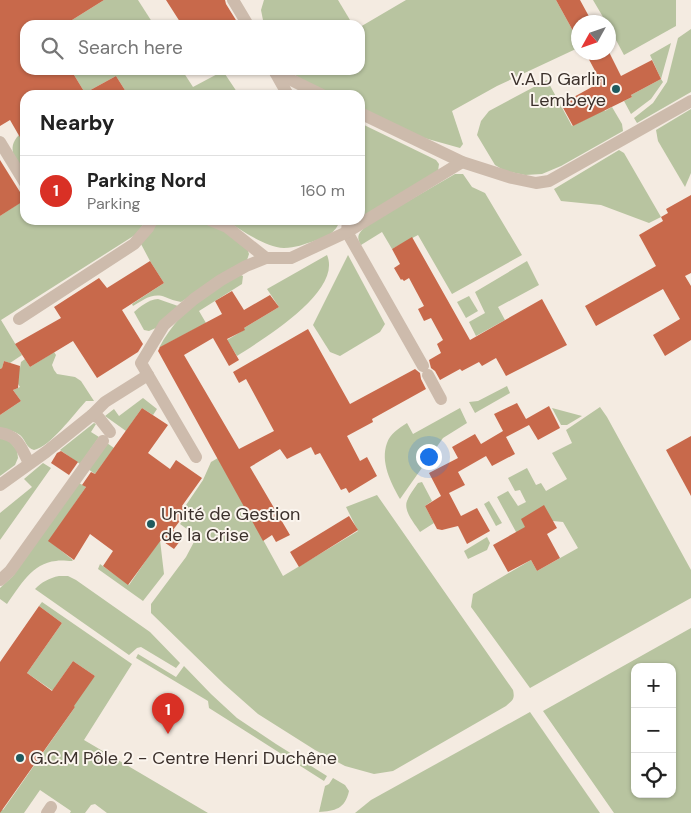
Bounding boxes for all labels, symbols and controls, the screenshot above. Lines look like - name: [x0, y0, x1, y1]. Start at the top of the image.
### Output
- north arrow: [571, 15, 616, 60]
- search box: [20, 20, 365, 75]
- icon: search: [38, 34, 66, 62]
- text: Search here: [78, 35, 183, 60]
- place label: V.A.D Garlin Lembeye: [510, 67, 606, 112]
- marker: V.A.D Garlin Lembeye: [610, 83, 622, 95]
- text: Nearby: [40, 109, 114, 137]
- text: Parking Nord: [87, 168, 206, 193]
- text: 1: [53, 180, 59, 201]
- text: 160 m: [301, 180, 345, 201]
- text: Parking: [87, 193, 141, 214]
- your location: [416, 444, 442, 470]
- place label: Unité de Gestion de la Crise: [161, 502, 300, 547]
- marker: Unité de Gestion de la Crise: [145, 518, 157, 530]
- map controls: [631, 663, 676, 798]
- button: +: [631, 663, 676, 708]
- pin: 1: [152, 693, 184, 734]
- button: −: [631, 708, 676, 753]
- place label: G.C.M Pôle 2 - Centre Henri Duchêne: [30, 746, 337, 770]
- marker: G.C.M Pôle 2 - Centre Henri Duchêne: [14, 752, 26, 764]
- button: locate: [631, 753, 676, 798]

